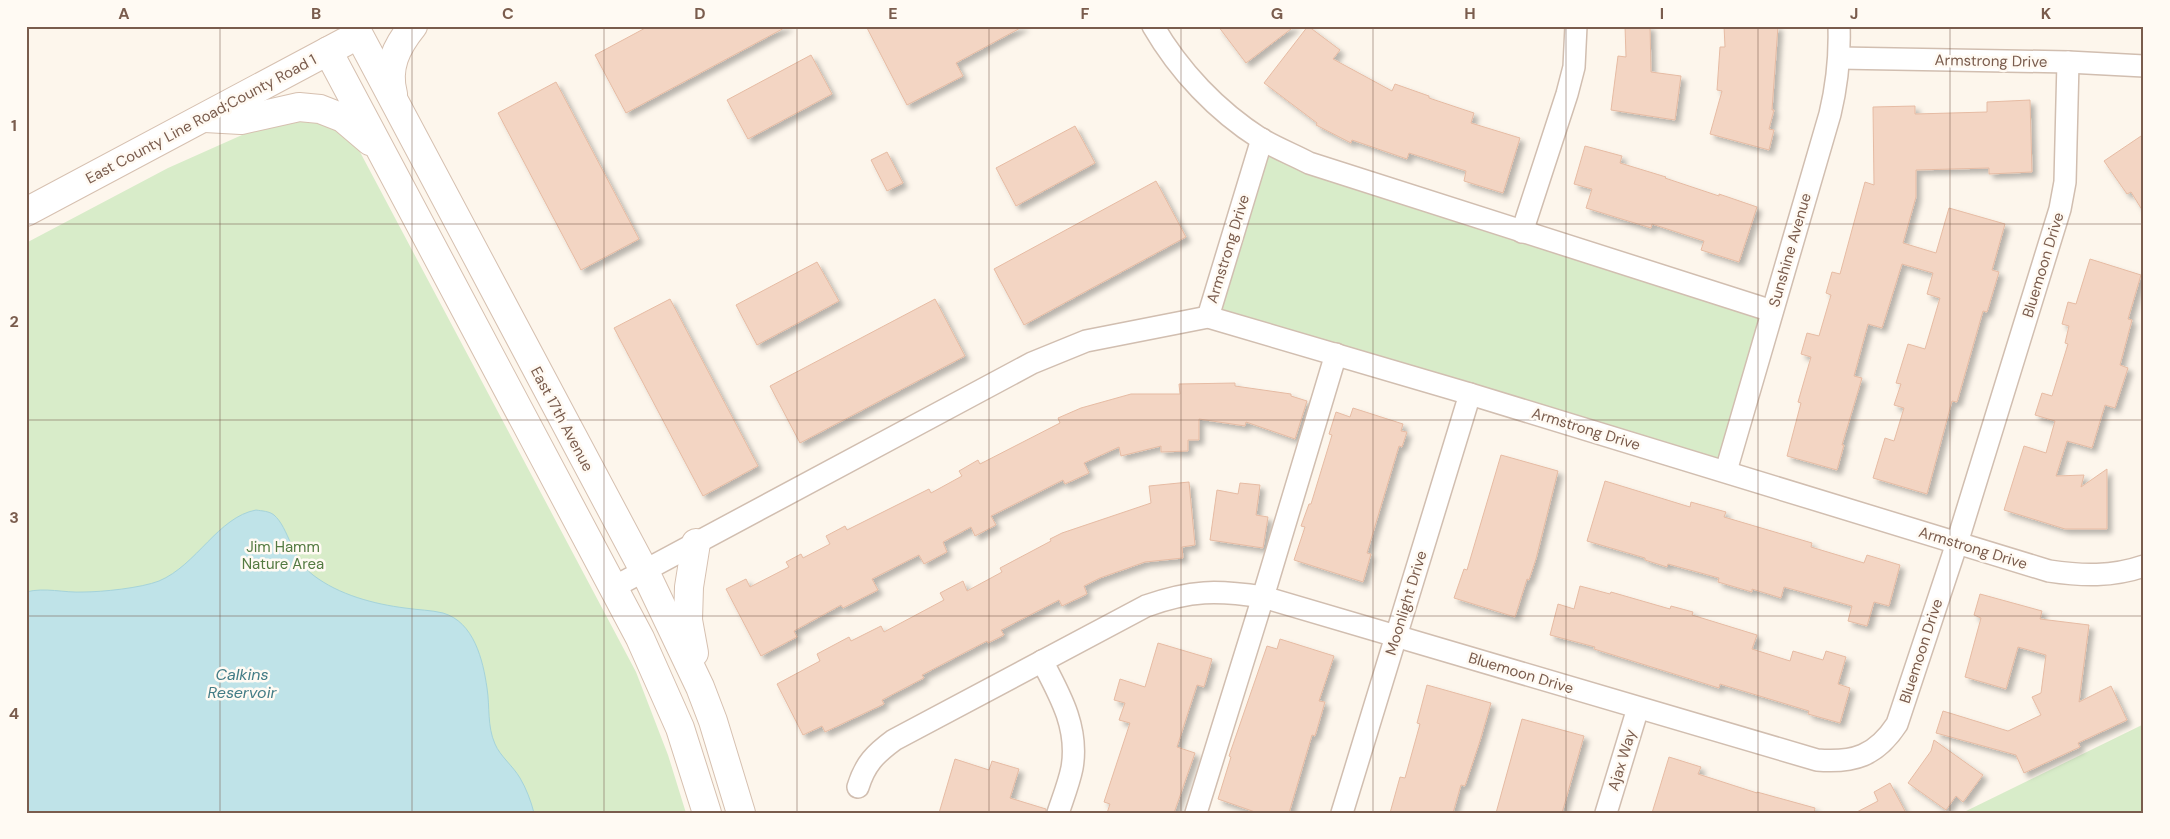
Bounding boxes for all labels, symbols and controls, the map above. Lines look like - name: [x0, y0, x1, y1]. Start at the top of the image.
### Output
- text: A: [118, 3, 130, 24]
- text: B: [311, 3, 321, 24]
- text: C: [502, 3, 514, 24]
- text: D: [694, 3, 706, 24]
- text: E: [888, 3, 898, 24]
- text: F: [1081, 3, 1090, 24]
- text: G: [1271, 3, 1283, 24]
- text: H: [1464, 3, 1476, 24]
- text: I: [1660, 3, 1664, 24]
- text: J: [1850, 3, 1858, 24]
- text: K: [2041, 3, 2052, 24]
- street label: East County Line Road;County Road 1: [82, 50, 320, 188]
- street label: Armstrong Drive: [1935, 50, 2047, 72]
- text: 1: [11, 115, 17, 136]
- street label: Sunshine Avenue: [1764, 191, 1816, 309]
- street label: Armstrong Drive: [1202, 192, 1254, 306]
- street label: Bluemoon Drive: [2018, 210, 2068, 320]
- text: 2: [9, 311, 19, 332]
- street label: East 17th Avenue: [526, 363, 598, 475]
- street label: Armstrong Drive: [1529, 403, 1643, 455]
- text: 3: [9, 507, 19, 528]
- street label: Armstrong Drive: [1916, 522, 2030, 574]
- park label: Jim Hamm Nature Area: [242, 537, 324, 574]
- street label: Moonlight Drive: [1381, 548, 1431, 658]
- street label: Bluemoon Drive: [1895, 596, 1947, 706]
- street label: Bluemoon Drive: [1466, 648, 1576, 698]
- water label: Calkins Reservoir: [208, 664, 278, 703]
- text: 4: [9, 703, 19, 724]
- street label: Ajax Way: [1603, 726, 1641, 793]

